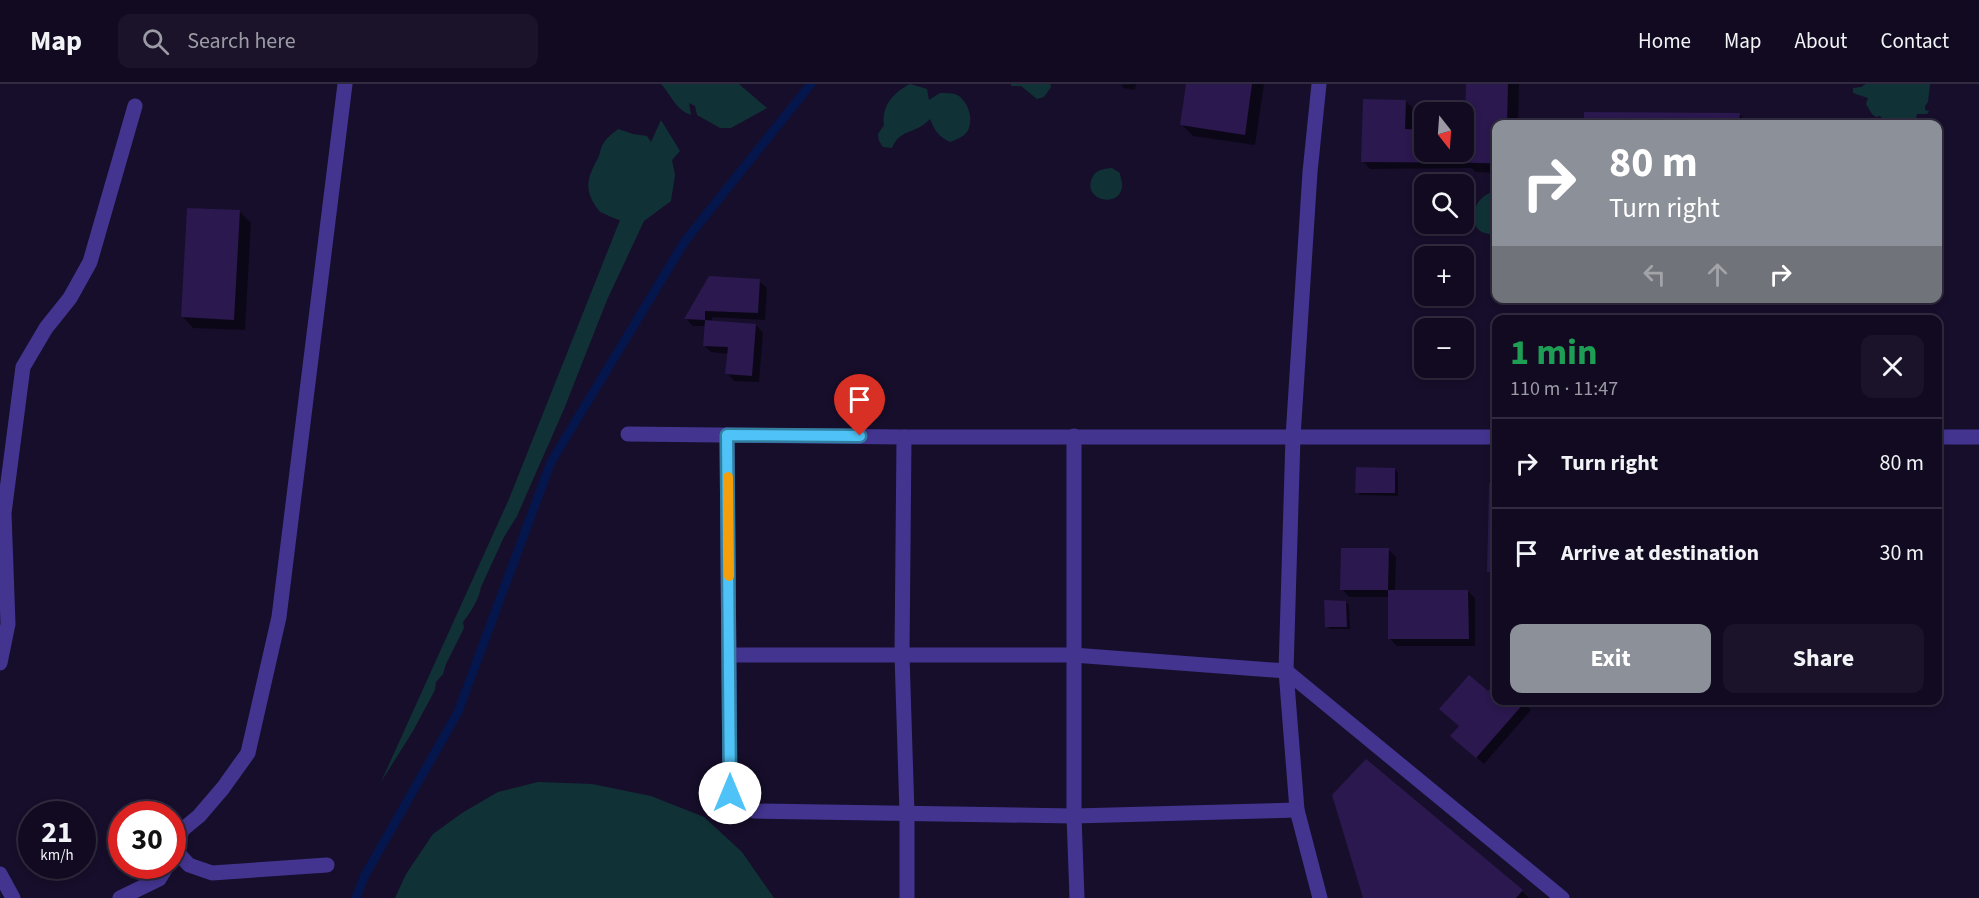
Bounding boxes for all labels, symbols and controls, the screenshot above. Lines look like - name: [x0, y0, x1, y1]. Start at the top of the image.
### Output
- search box: [118, 14, 538, 68]
- text: Map: [30, 21, 82, 61]
- icon: search: [139, 25, 172, 58]
- text: Search here: [187, 25, 296, 57]
- text: Home: [1638, 26, 1691, 56]
- text: Map: [1724, 26, 1762, 56]
- text: About: [1795, 26, 1847, 56]
- text: Contact: [1880, 26, 1949, 56]
- north arrow: [1414, 102, 1474, 162]
- map controls: [1414, 102, 1474, 378]
- text: 80 m: [1609, 133, 1698, 193]
- icon: right: [1510, 144, 1588, 222]
- button: search: [1414, 174, 1474, 234]
- text: Turn right: [1609, 189, 1720, 228]
- button: +: [1414, 246, 1474, 306]
- icon: left: [1638, 258, 1671, 291]
- icon: ahead: [1701, 258, 1734, 291]
- icon: right: [1764, 258, 1797, 291]
- button: −: [1414, 318, 1474, 378]
- text: 1 min: [1510, 327, 1598, 378]
- button: close: [1861, 335, 1924, 398]
- pin: [834, 374, 885, 436]
- text: 110 m · 11:47: [1510, 375, 1618, 403]
- icon: arrive: [843, 383, 876, 416]
- icon: right: [1510, 447, 1543, 480]
- text: Turn right: [1561, 447, 1658, 479]
- text: 80 m: [1879, 447, 1924, 479]
- icon: arrive: [1510, 537, 1543, 570]
- text: Arrive at destination: [1561, 537, 1759, 569]
- text: 30 m: [1879, 537, 1924, 569]
- button: Exit: [1510, 624, 1711, 693]
- button: Share: [1723, 624, 1924, 693]
- position arrow: [698, 761, 762, 825]
- speed limit sign: 30: [108, 801, 186, 879]
- text: 21: [41, 811, 73, 854]
- text: km/h: [40, 845, 74, 866]

